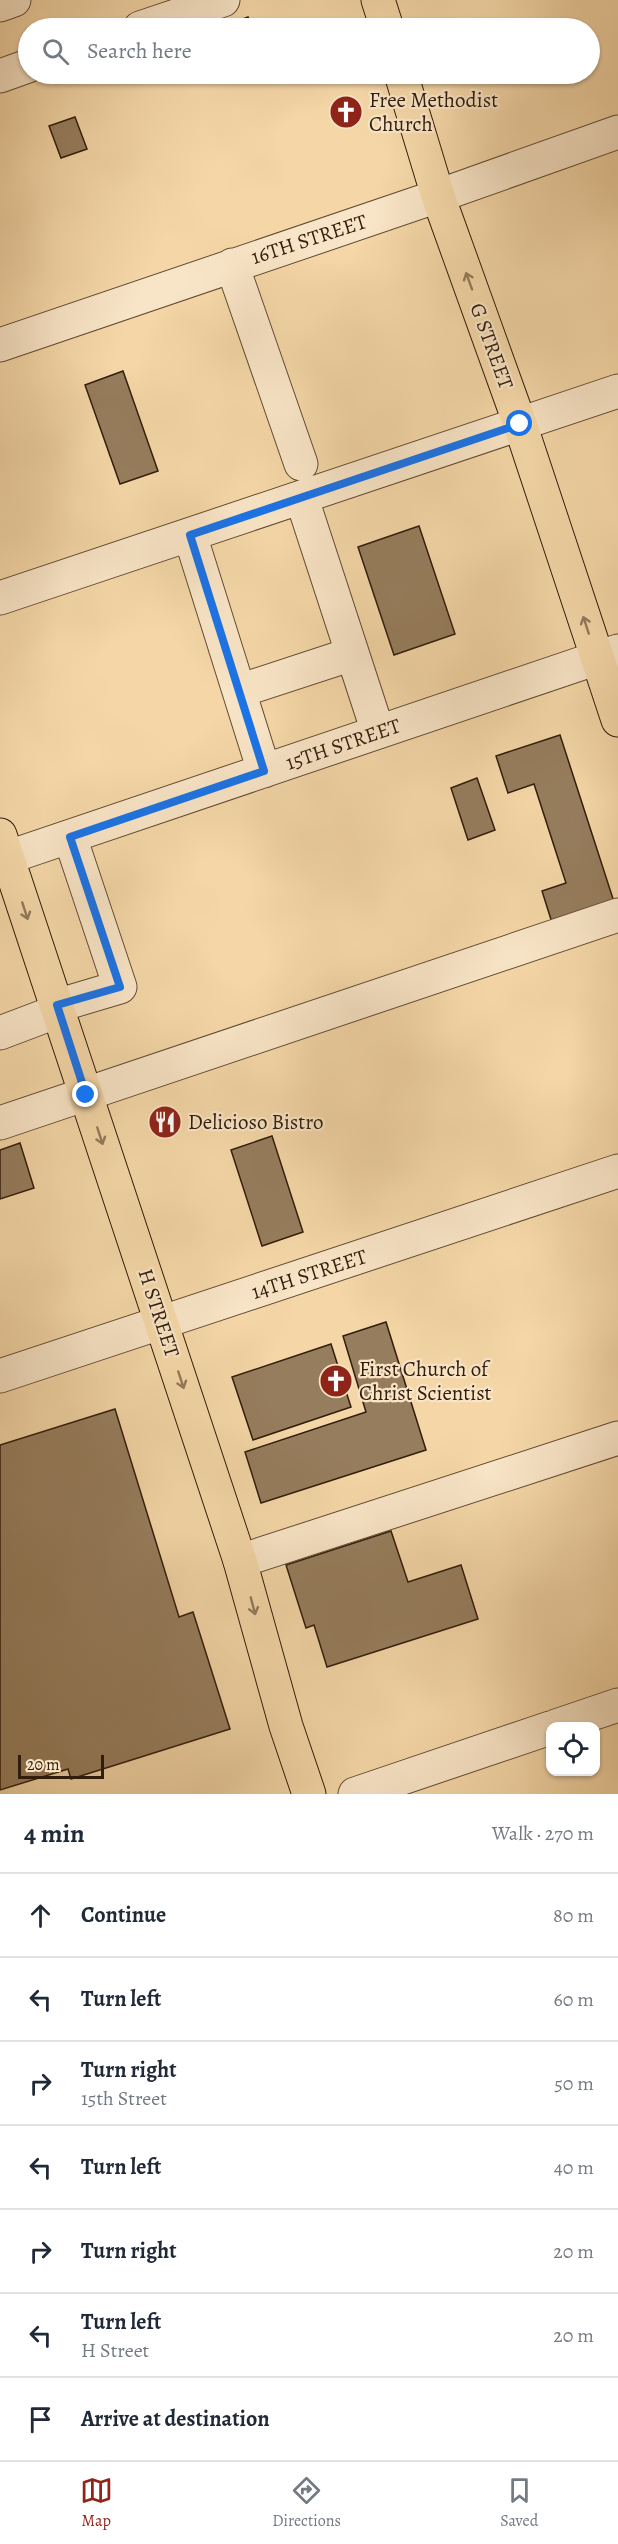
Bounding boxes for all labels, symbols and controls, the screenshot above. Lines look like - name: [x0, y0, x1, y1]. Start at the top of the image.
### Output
- search box: [18, 18, 600, 84]
- icon: search: [39, 35, 72, 68]
- text: Search here: [87, 36, 192, 66]
- place label: Free Methodist Church: [369, 86, 498, 138]
- church icon: Free Methodist Church: [328, 94, 364, 130]
- street label: 16TH STREET: [248, 207, 371, 271]
- one-way arrow: [463, 272, 474, 291]
- street label: G STREET: [463, 299, 521, 394]
- route start: [506, 410, 532, 436]
- one-way arrow: [580, 616, 591, 635]
- street label: 15TH STREET: [282, 711, 405, 777]
- one-way arrow: [20, 901, 31, 920]
- route end: [72, 1081, 98, 1107]
- restaurant icon: Delicioso Bistro: [147, 1104, 183, 1140]
- place label: Delicioso Bistro: [188, 1108, 323, 1136]
- one-way arrow: [95, 1126, 106, 1144]
- street label: 14TH STREET: [248, 1242, 371, 1306]
- street label: H STREET: [132, 1265, 187, 1361]
- place label: First Church of Christ Scientist: [359, 1355, 492, 1407]
- church icon: First Church of Christ Scientist: [318, 1363, 354, 1399]
- one-way arrow: [176, 1370, 187, 1389]
- one-way arrow: [248, 1596, 259, 1615]
- map controls: [546, 1722, 600, 1776]
- button: locate: [546, 1722, 600, 1776]
- scale bar: [18, 1752, 104, 1780]
- text: 20 m: [27, 1754, 60, 1776]
- text: 4 min: [24, 1816, 85, 1851]
- text: Walk · 270 m: [492, 1820, 594, 1847]
- icon: ahead: [24, 1899, 57, 1932]
- text: Continue: [81, 1900, 166, 1930]
- text: 80 m: [553, 1902, 594, 1929]
- icon: left: [24, 1983, 57, 2016]
- text: Turn left: [81, 1984, 161, 2014]
- text: 60 m: [554, 1986, 594, 2013]
- text: Turn right: [81, 2055, 177, 2085]
- icon: right: [24, 2067, 57, 2100]
- text: 50 m: [554, 2070, 594, 2097]
- text: 15th Street: [81, 2085, 167, 2112]
- icon: left: [24, 2151, 57, 2184]
- text: Turn left: [81, 2152, 161, 2182]
- text: 40 m: [554, 2154, 594, 2181]
- icon: right: [24, 2235, 57, 2268]
- text: Turn right: [81, 2236, 177, 2266]
- text: 20 m: [553, 2238, 594, 2265]
- text: Turn left: [81, 2307, 161, 2337]
- icon: left: [24, 2319, 57, 2352]
- text: 20 m: [553, 2322, 594, 2349]
- text: H Street: [81, 2337, 149, 2364]
- icon: arrive: [24, 2403, 57, 2436]
- text: Arrive at destination: [81, 2404, 270, 2434]
- tab: Map: [80, 2474, 113, 2532]
- tab: Directions: [272, 2474, 341, 2532]
- tab: Saved: [500, 2474, 538, 2532]

